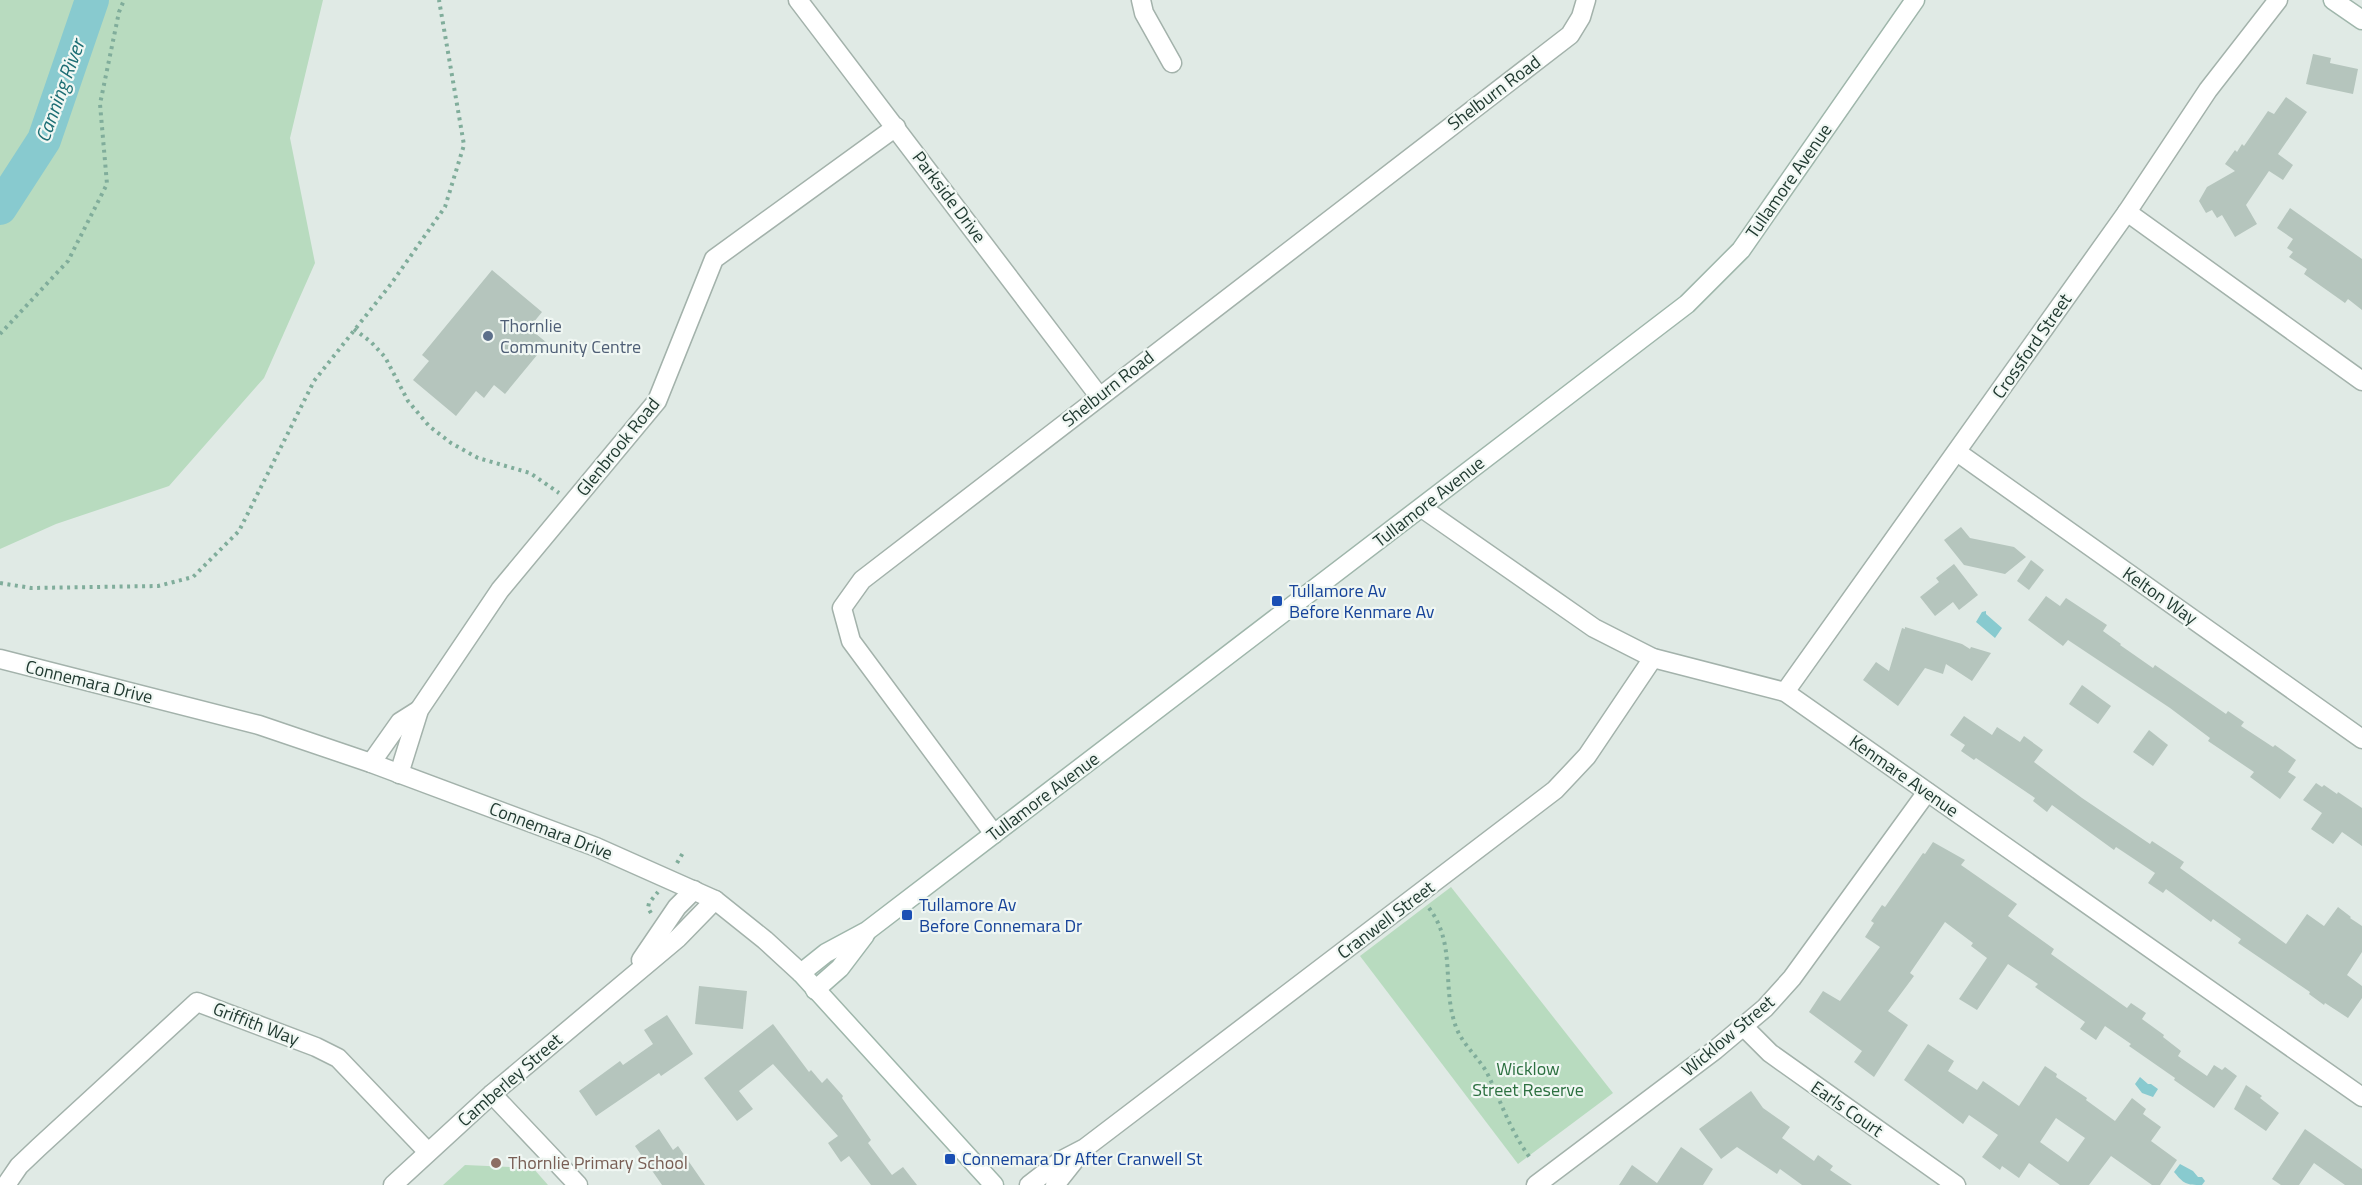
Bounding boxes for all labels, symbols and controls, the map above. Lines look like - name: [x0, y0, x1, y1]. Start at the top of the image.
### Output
- water label: Canning River: [27, 33, 93, 147]
- street label: Shelburn Road: [1441, 49, 1546, 137]
- street label: Tullamore Avenue: [1739, 118, 1838, 244]
- street label: Parkside Drive: [906, 145, 993, 248]
- street label: Crossford Street: [1985, 287, 2078, 404]
- place label: Thornlie Community Centre: [500, 312, 641, 360]
- marker: Thornlie Community Centre: [481, 329, 495, 343]
- street label: Shelburn Road: [1056, 344, 1160, 433]
- street label: Glenbrook Road: [569, 392, 666, 502]
- street label: Tullamore Avenue: [1367, 449, 1490, 554]
- street label: Kelton Way: [2117, 560, 2203, 631]
- place label: Tullamore Av Before Kenmare Av: [1289, 577, 1435, 625]
- marker: Tullamore Av Before Kenmare Av: [1270, 594, 1284, 608]
- street label: Connemara Drive: [23, 653, 156, 710]
- street label: Kenmare Avenue: [1844, 728, 1965, 823]
- street label: Tullamore Avenue: [981, 745, 1105, 848]
- street label: Connemara Drive: [486, 795, 617, 866]
- street label: Cranwell Street: [1331, 874, 1441, 965]
- place label: Tullamore Av Before Connemara Dr: [919, 891, 1082, 939]
- marker: Tullamore Av Before Connemara Dr: [900, 908, 914, 922]
- street label: Wicklow Street: [1675, 988, 1781, 1083]
- street label: Griffith Way: [209, 995, 303, 1052]
- street label: Camberley Street: [451, 1026, 568, 1133]
- park label: Wicklow Street Reserve: [1472, 1055, 1584, 1103]
- street label: Earls Court: [1806, 1074, 1890, 1144]
- place label: Connemara Dr After Cranwell St: [962, 1145, 1203, 1172]
- place label: Thornlie Primary School: [508, 1149, 688, 1176]
- marker: Connemara Dr After Cranwell St: [943, 1152, 957, 1166]
- marker: Thornlie Primary School: [489, 1156, 503, 1170]

